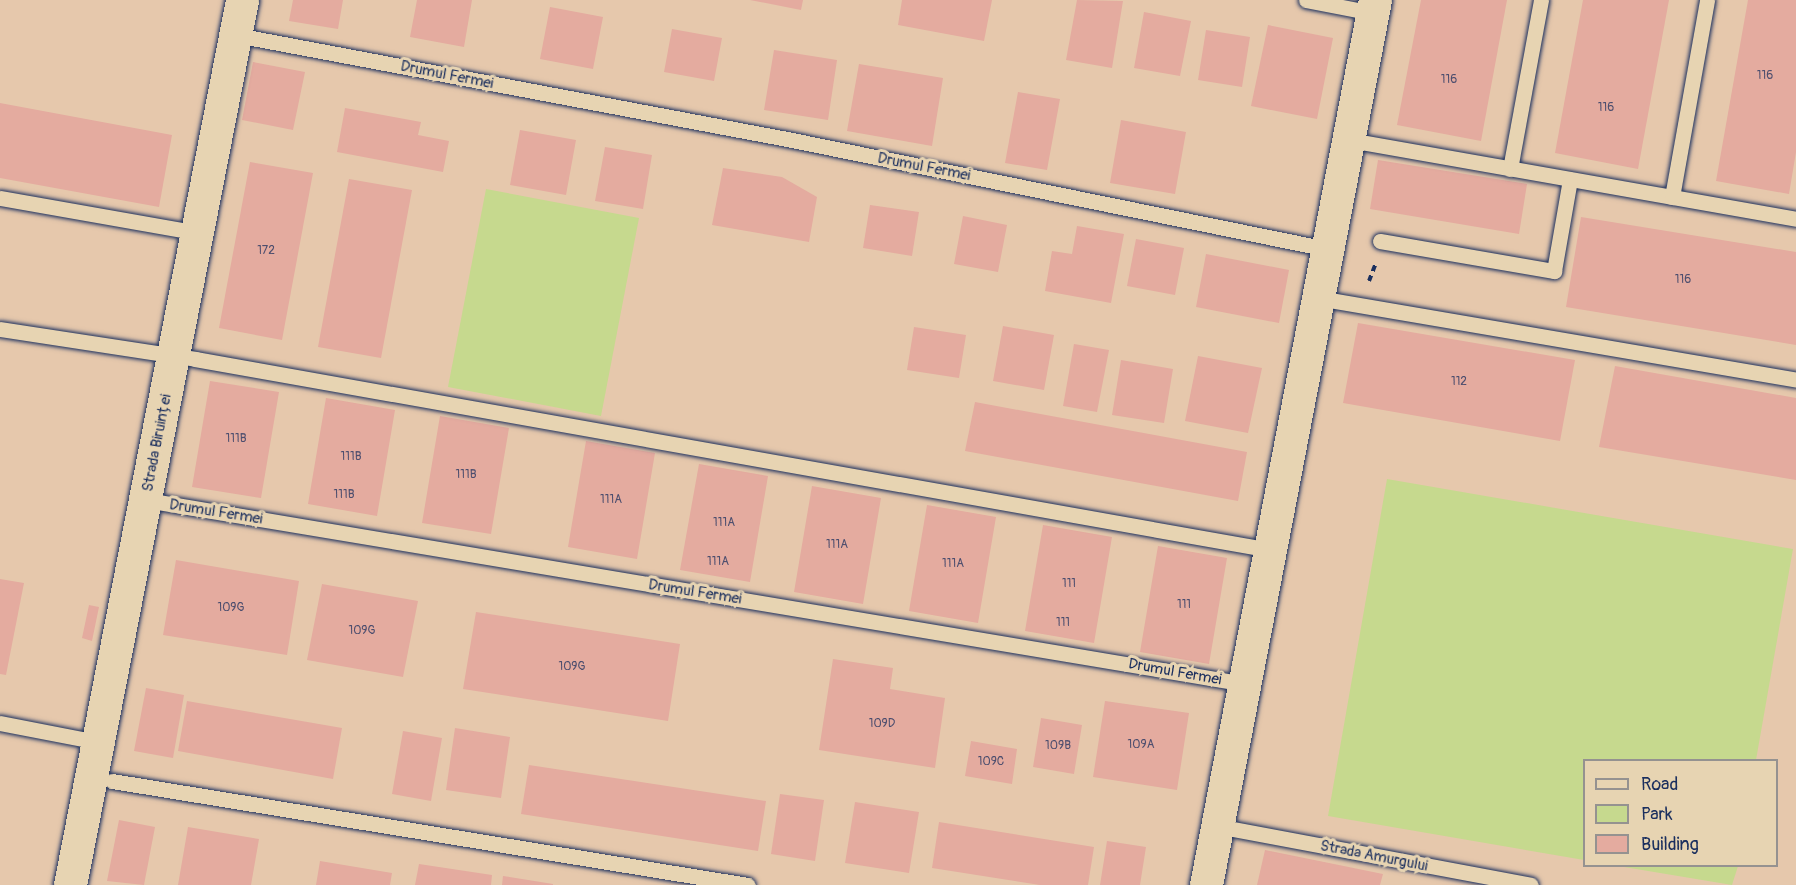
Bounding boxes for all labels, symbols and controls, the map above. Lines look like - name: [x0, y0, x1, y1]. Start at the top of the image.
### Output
- street label: Drumul Fermei: [399, 57, 495, 93]
- house number: 116: [1757, 69, 1773, 83]
- house number: 116: [1441, 73, 1457, 87]
- house number: 116: [1598, 101, 1614, 115]
- street label: Drumul Fermei: [876, 149, 972, 185]
- house number: 172: [257, 244, 275, 258]
- house number: 116: [1675, 273, 1691, 287]
- house number: 112: [1451, 375, 1467, 389]
- street label: Strada Biruinței: [139, 393, 175, 493]
- house number: 111B: [226, 432, 246, 446]
- house number: 111B: [341, 450, 361, 464]
- house number: 111B: [456, 468, 476, 482]
- house number: 111B: [334, 488, 354, 502]
- house number: 111A: [600, 493, 622, 507]
- street label: Drumul Fermei: [168, 496, 264, 528]
- house number: 111A: [713, 516, 735, 530]
- house number: 111A: [826, 538, 848, 552]
- house number: 111A: [707, 555, 729, 569]
- house number: 111A: [942, 557, 964, 571]
- street label: Drumul Fermei: [647, 576, 743, 608]
- house number: 111: [1062, 577, 1076, 591]
- house number: 111: [1177, 598, 1191, 612]
- house number: 109G: [217, 601, 245, 615]
- house number: 111: [1056, 616, 1070, 630]
- house number: 109G: [348, 624, 376, 638]
- street label: Drumul Fermei: [1127, 655, 1223, 689]
- house number: 109G: [558, 660, 586, 674]
- house number: 109D: [869, 717, 895, 731]
- house number: 109A: [1128, 738, 1154, 752]
- house number: 109B: [1045, 739, 1071, 753]
- house number: 109C: [978, 755, 1004, 769]
- legend: [1583, 759, 1778, 867]
- text: Road: [1641, 773, 1678, 796]
- text: Park: [1641, 803, 1673, 826]
- text: Building: [1641, 833, 1699, 856]
- street label: Strada Amurgului: [1319, 837, 1429, 875]

